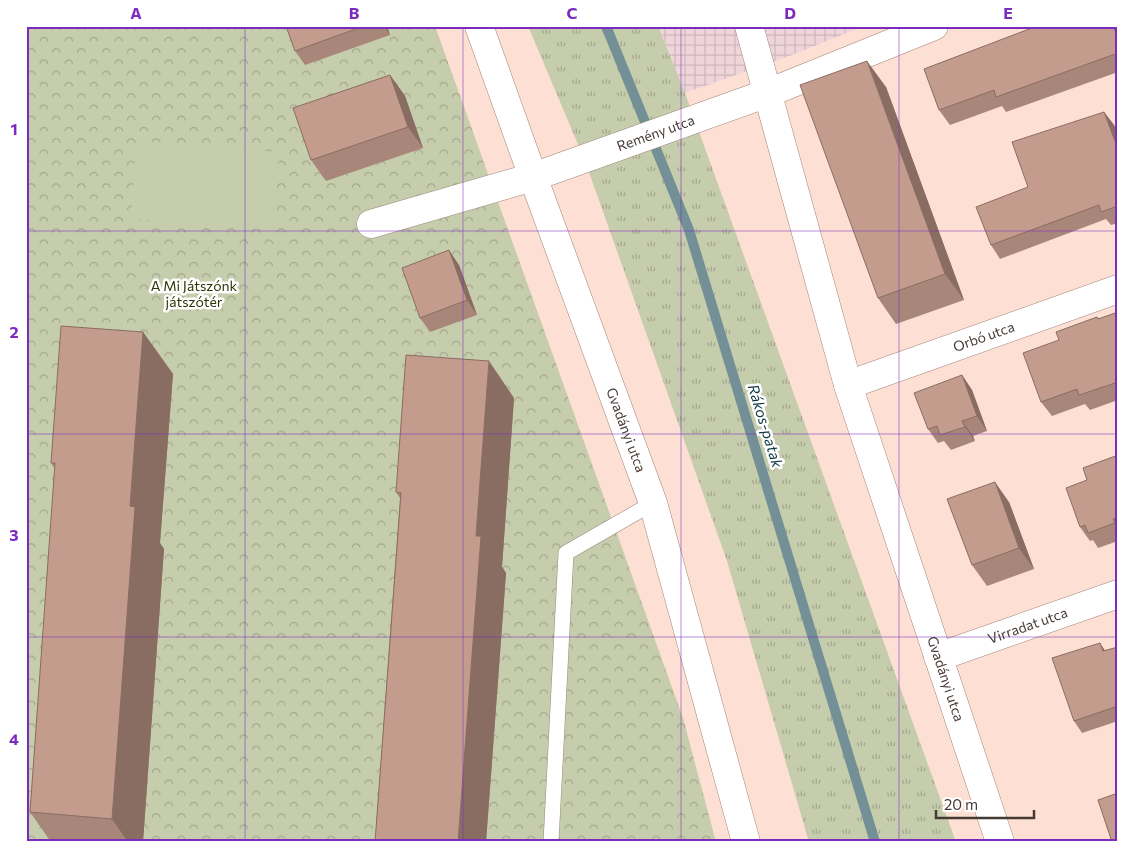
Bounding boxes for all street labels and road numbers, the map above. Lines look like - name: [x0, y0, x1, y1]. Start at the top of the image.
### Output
- street label: Remény utca: [614, 111, 697, 154]
- street label: Orbó utca: [950, 318, 1017, 355]
- street label: Gvadányi utca: [603, 385, 650, 474]
- street label: Virradat utca: [985, 603, 1070, 647]
- street label: Gvadányi utca: [924, 634, 968, 723]

